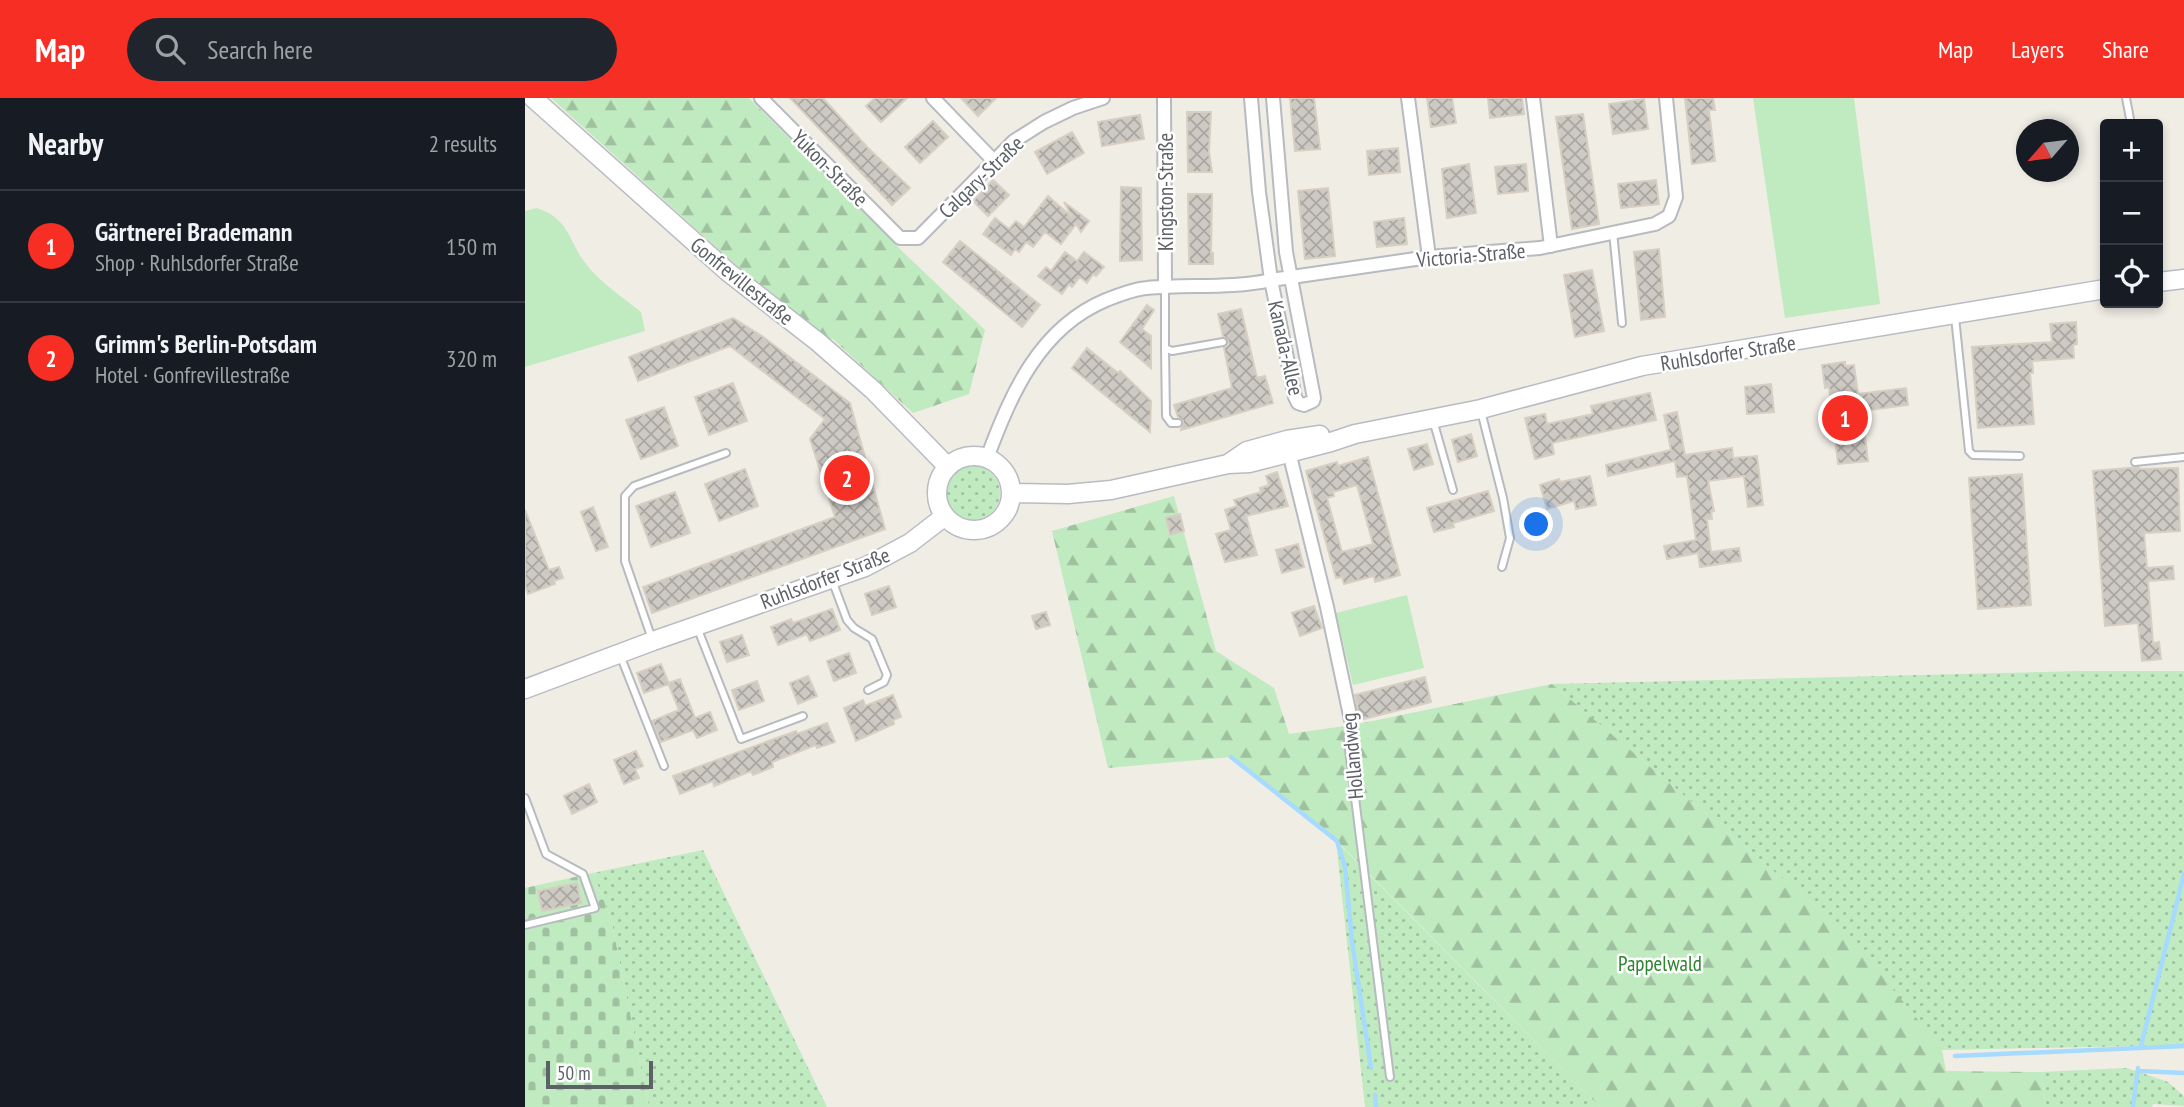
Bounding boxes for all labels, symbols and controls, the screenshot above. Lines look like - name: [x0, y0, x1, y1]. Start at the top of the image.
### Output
- search box: [127, 18, 617, 81]
- text: Map: [35, 28, 85, 71]
- icon: search: [151, 30, 189, 68]
- text: Search here: [207, 33, 313, 66]
- text: Map: [1938, 34, 1973, 65]
- text: Layers: [2011, 34, 2064, 65]
- text: Share: [2102, 34, 2149, 65]
- north arrow: [2016, 119, 2079, 182]
- map controls: [2100, 119, 2163, 308]
- button: +: [2100, 119, 2163, 182]
- text: Nearby: [28, 124, 103, 163]
- street label: Yukon-Straße: [786, 124, 874, 212]
- text: 2 results: [429, 129, 497, 158]
- street label: Calgary-Straße: [933, 130, 1029, 224]
- street label: Kingston-Straße: [1152, 133, 1179, 251]
- button: −: [2100, 182, 2163, 245]
- text: Gärtnerei Brademann: [95, 215, 292, 248]
- street label: Gonfrevillestraße: [685, 231, 799, 331]
- text: 1: [46, 232, 57, 261]
- text: 150 m: [446, 232, 497, 261]
- street label: Victoria-Straße: [1414, 237, 1527, 273]
- button: locate: [2100, 245, 2163, 308]
- text: Shop · Ruhlsdorfer Straße: [95, 248, 299, 277]
- street label: Kanada-Allee: [1262, 298, 1310, 398]
- text: Grimm's Berlin-Potsdam: [95, 327, 317, 360]
- street label: Ruhlsdorfer Straße: [1659, 329, 1797, 377]
- text: 2: [46, 344, 57, 373]
- text: 320 m: [446, 344, 497, 373]
- text: Hotel · Gonfrevillestraße: [95, 360, 290, 389]
- pin: 1: [1822, 392, 1868, 444]
- pin: 2: [824, 452, 870, 504]
- your location: [1519, 507, 1553, 541]
- street label: Ruhlsdorfer Straße: [757, 541, 893, 615]
- street label: Hollandweg: [1335, 712, 1369, 800]
- park label: Pappelwald: [1618, 950, 1702, 977]
- scale bar: [546, 1058, 653, 1090]
- text: 50 m: [557, 1061, 591, 1085]

